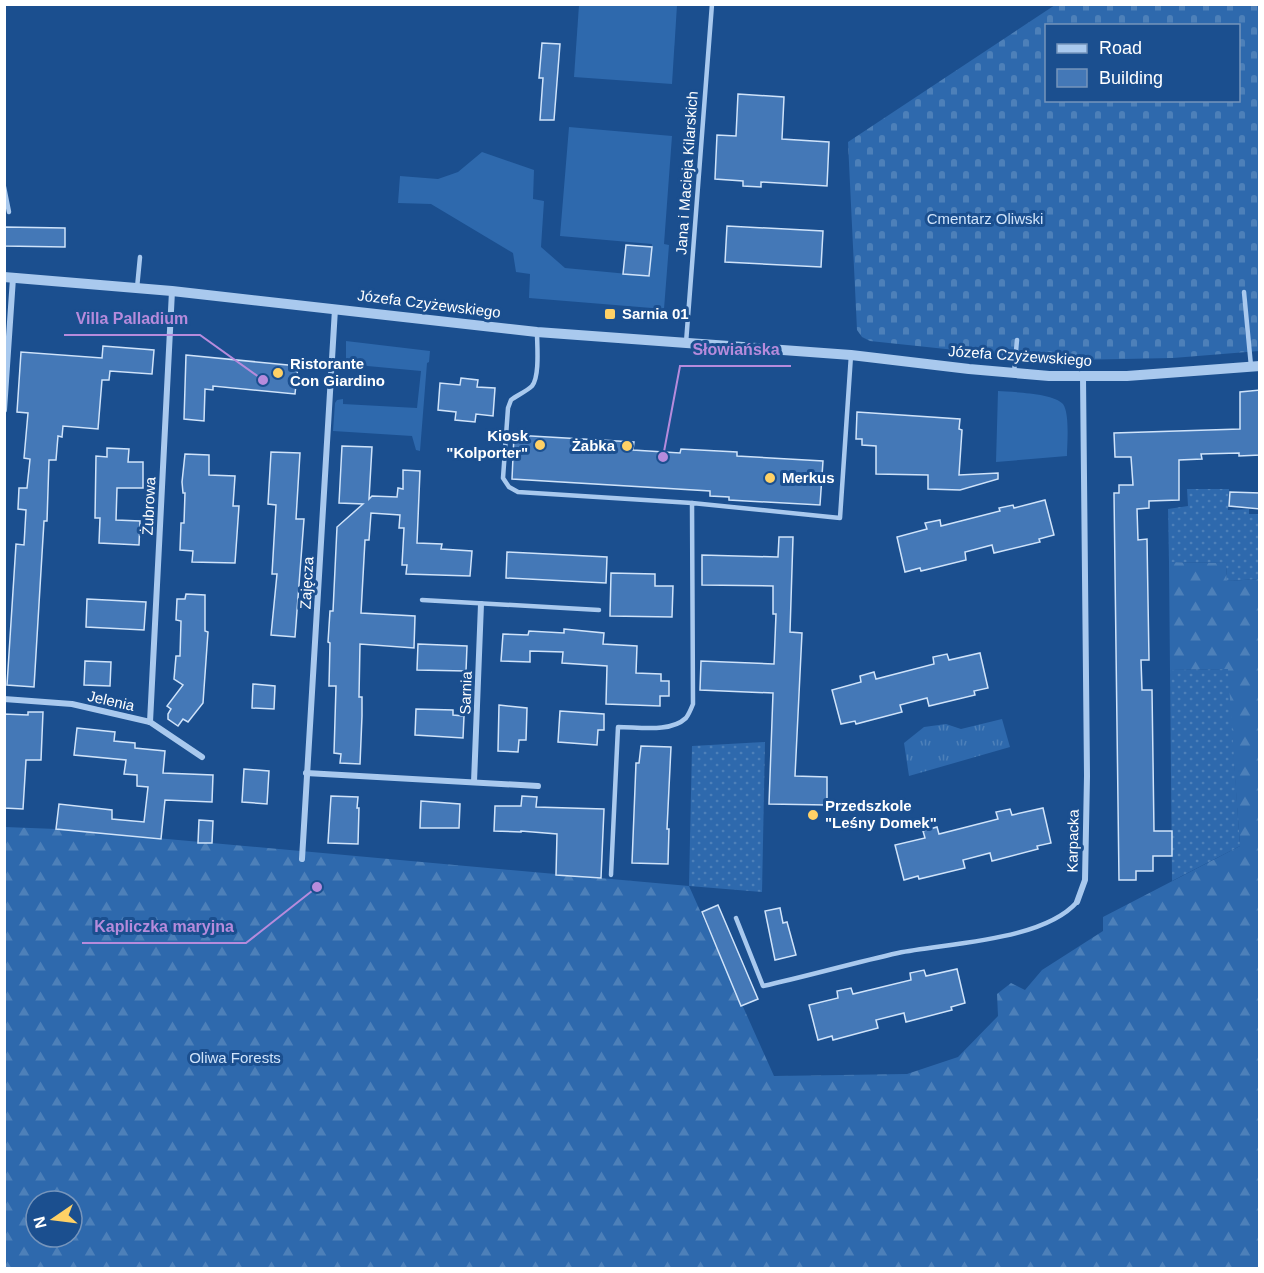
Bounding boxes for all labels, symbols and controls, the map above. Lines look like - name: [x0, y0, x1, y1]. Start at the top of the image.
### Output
- legend: [1045, 24, 1240, 102]
- text: Road: [1099, 38, 1142, 58]
- text: Building: [1099, 68, 1163, 88]
- street label: Jana i Macieja Kilarskich: [672, 90, 701, 255]
- park label: Cmentarz Oliwski: [927, 210, 1043, 227]
- street label: Józefa Czyżewskiego: [356, 286, 502, 321]
- callout: Villa Palladium: [64, 301, 200, 335]
- place label: Sarnia 01: [622, 305, 689, 322]
- marker: Sarnia 01: [603, 307, 617, 321]
- text: Villa Palladium: [76, 310, 188, 327]
- callout: Słowiańska: [680, 332, 791, 366]
- text: Słowiańska: [692, 341, 780, 358]
- street label: Józefa Czyżewskiego: [948, 342, 1093, 369]
- place label: Ristorante Con Giardino: [290, 355, 385, 389]
- marker: Ristorante Con Giardino: [271, 366, 285, 380]
- place label: Kiosk "Kolporter": [446, 427, 529, 461]
- place label: Żabka: [572, 437, 616, 454]
- marker: Kiosk "Kolporter": [533, 438, 547, 452]
- marker: Żabka: [620, 439, 634, 453]
- place label: Merkus: [782, 469, 835, 486]
- marker: Merkus: [763, 471, 777, 485]
- street label: Żubrowa: [138, 476, 159, 536]
- street label: Zajęcza: [297, 556, 316, 610]
- street label: Sarnia: [456, 670, 475, 715]
- street label: Jelenia: [86, 687, 137, 714]
- place label: Przedszkole "Leśny Domek": [825, 797, 937, 831]
- marker: Przedszkole "Leśny Domek": [806, 808, 820, 822]
- street label: Karpacka: [1063, 809, 1082, 873]
- callout: Kapliczka maryjna: [82, 909, 246, 943]
- text: Kapliczka maryjna: [94, 918, 234, 935]
- park label: Oliwa Forests: [189, 1049, 281, 1066]
- north arrow: [24, 1189, 84, 1249]
- text: N: [30, 1215, 50, 1230]

